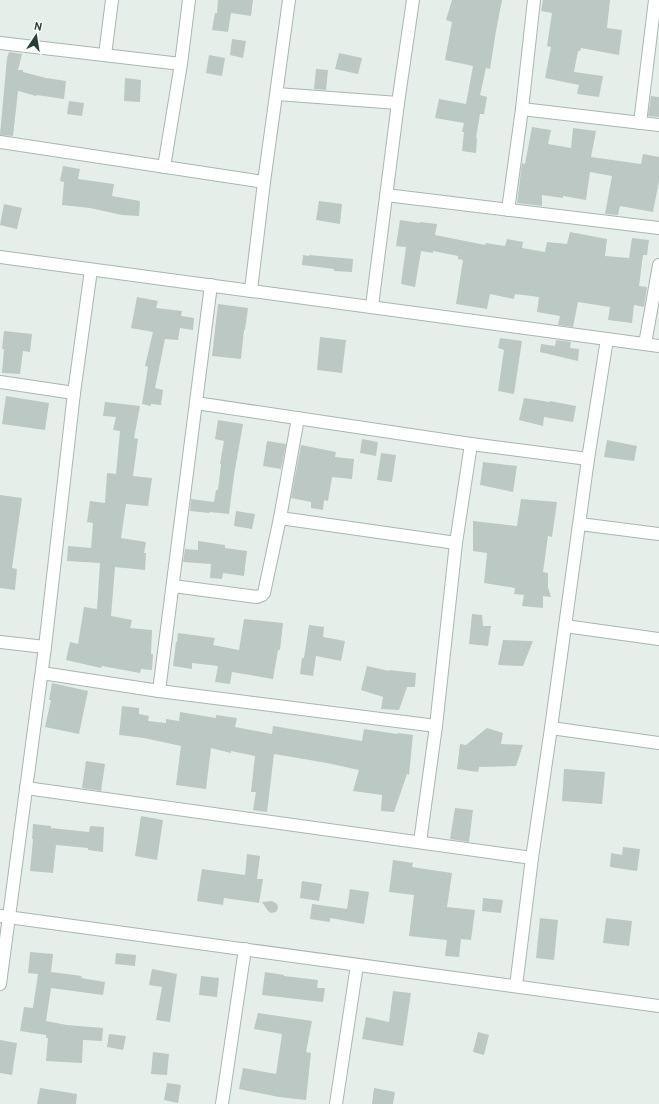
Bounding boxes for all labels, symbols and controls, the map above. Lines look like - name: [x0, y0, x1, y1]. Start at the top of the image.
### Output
- north arrow: [16, 16, 56, 56]
- text: N: [33, 20, 43, 35]

